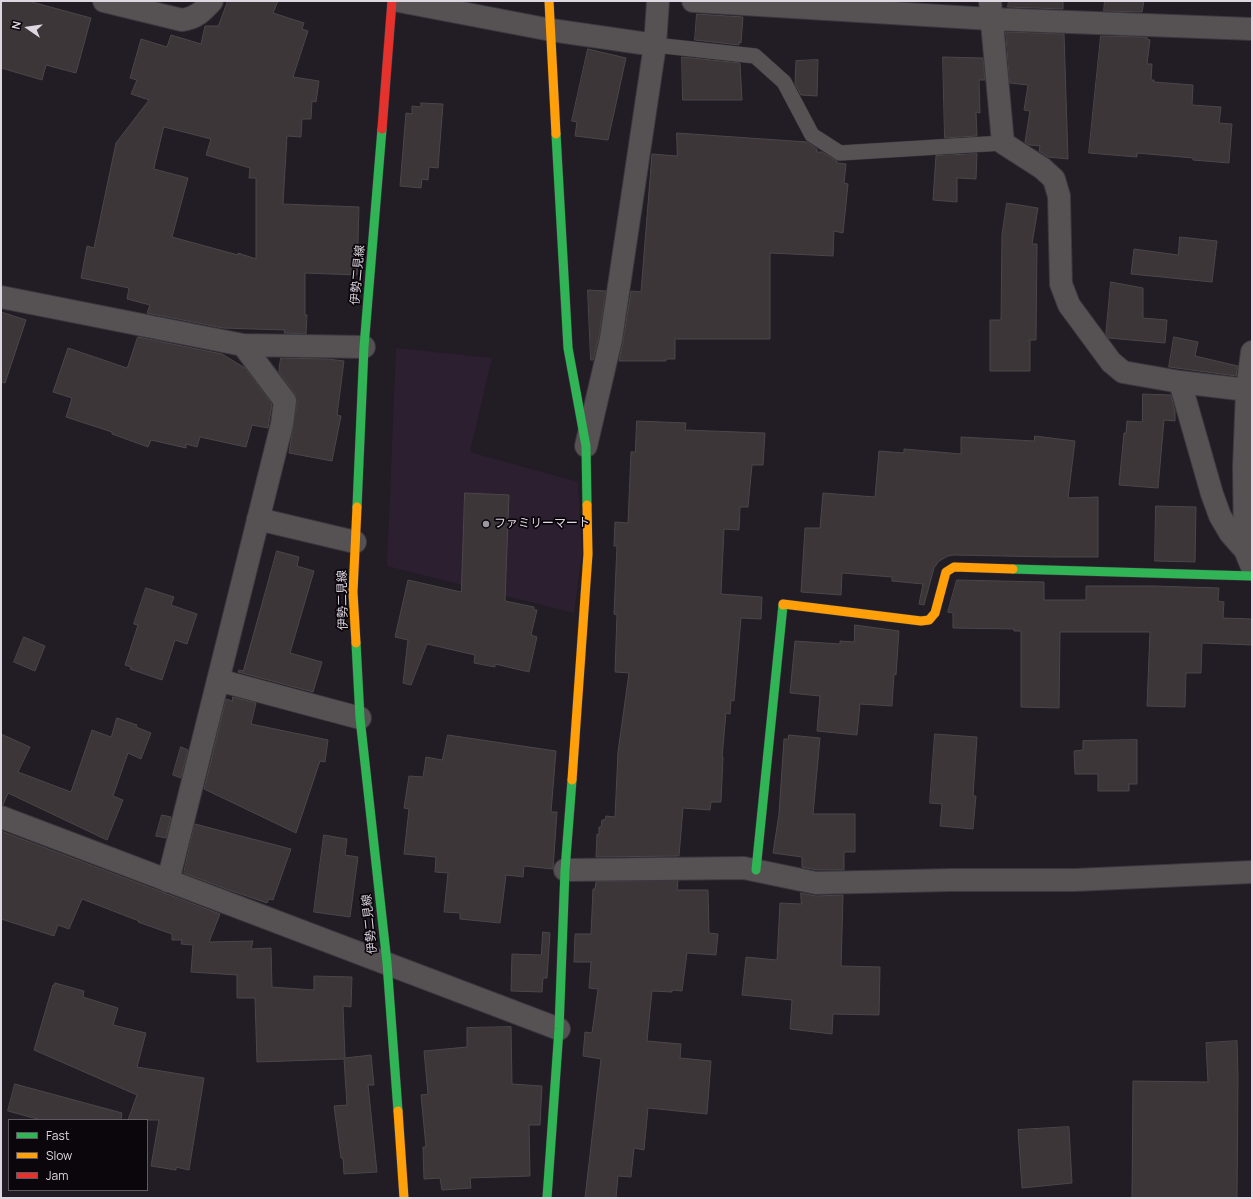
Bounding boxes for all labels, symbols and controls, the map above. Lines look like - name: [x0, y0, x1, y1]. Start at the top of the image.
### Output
- north arrow: [8, 8, 48, 48]
- text: N: [8, 20, 24, 31]
- street label: 伊勢二見線: [348, 244, 368, 306]
- place label: ファミリーマート: [494, 517, 590, 531]
- marker: ファミリーマート: [481, 519, 491, 529]
- street label: 伊勢二見線: [335, 570, 351, 630]
- street label: 伊勢二見線: [360, 893, 380, 955]
- legend: [8, 1119, 148, 1191]
- text: Fast: [46, 1127, 70, 1144]
- text: Slow: [46, 1147, 72, 1164]
- text: Jam: [46, 1167, 68, 1184]

